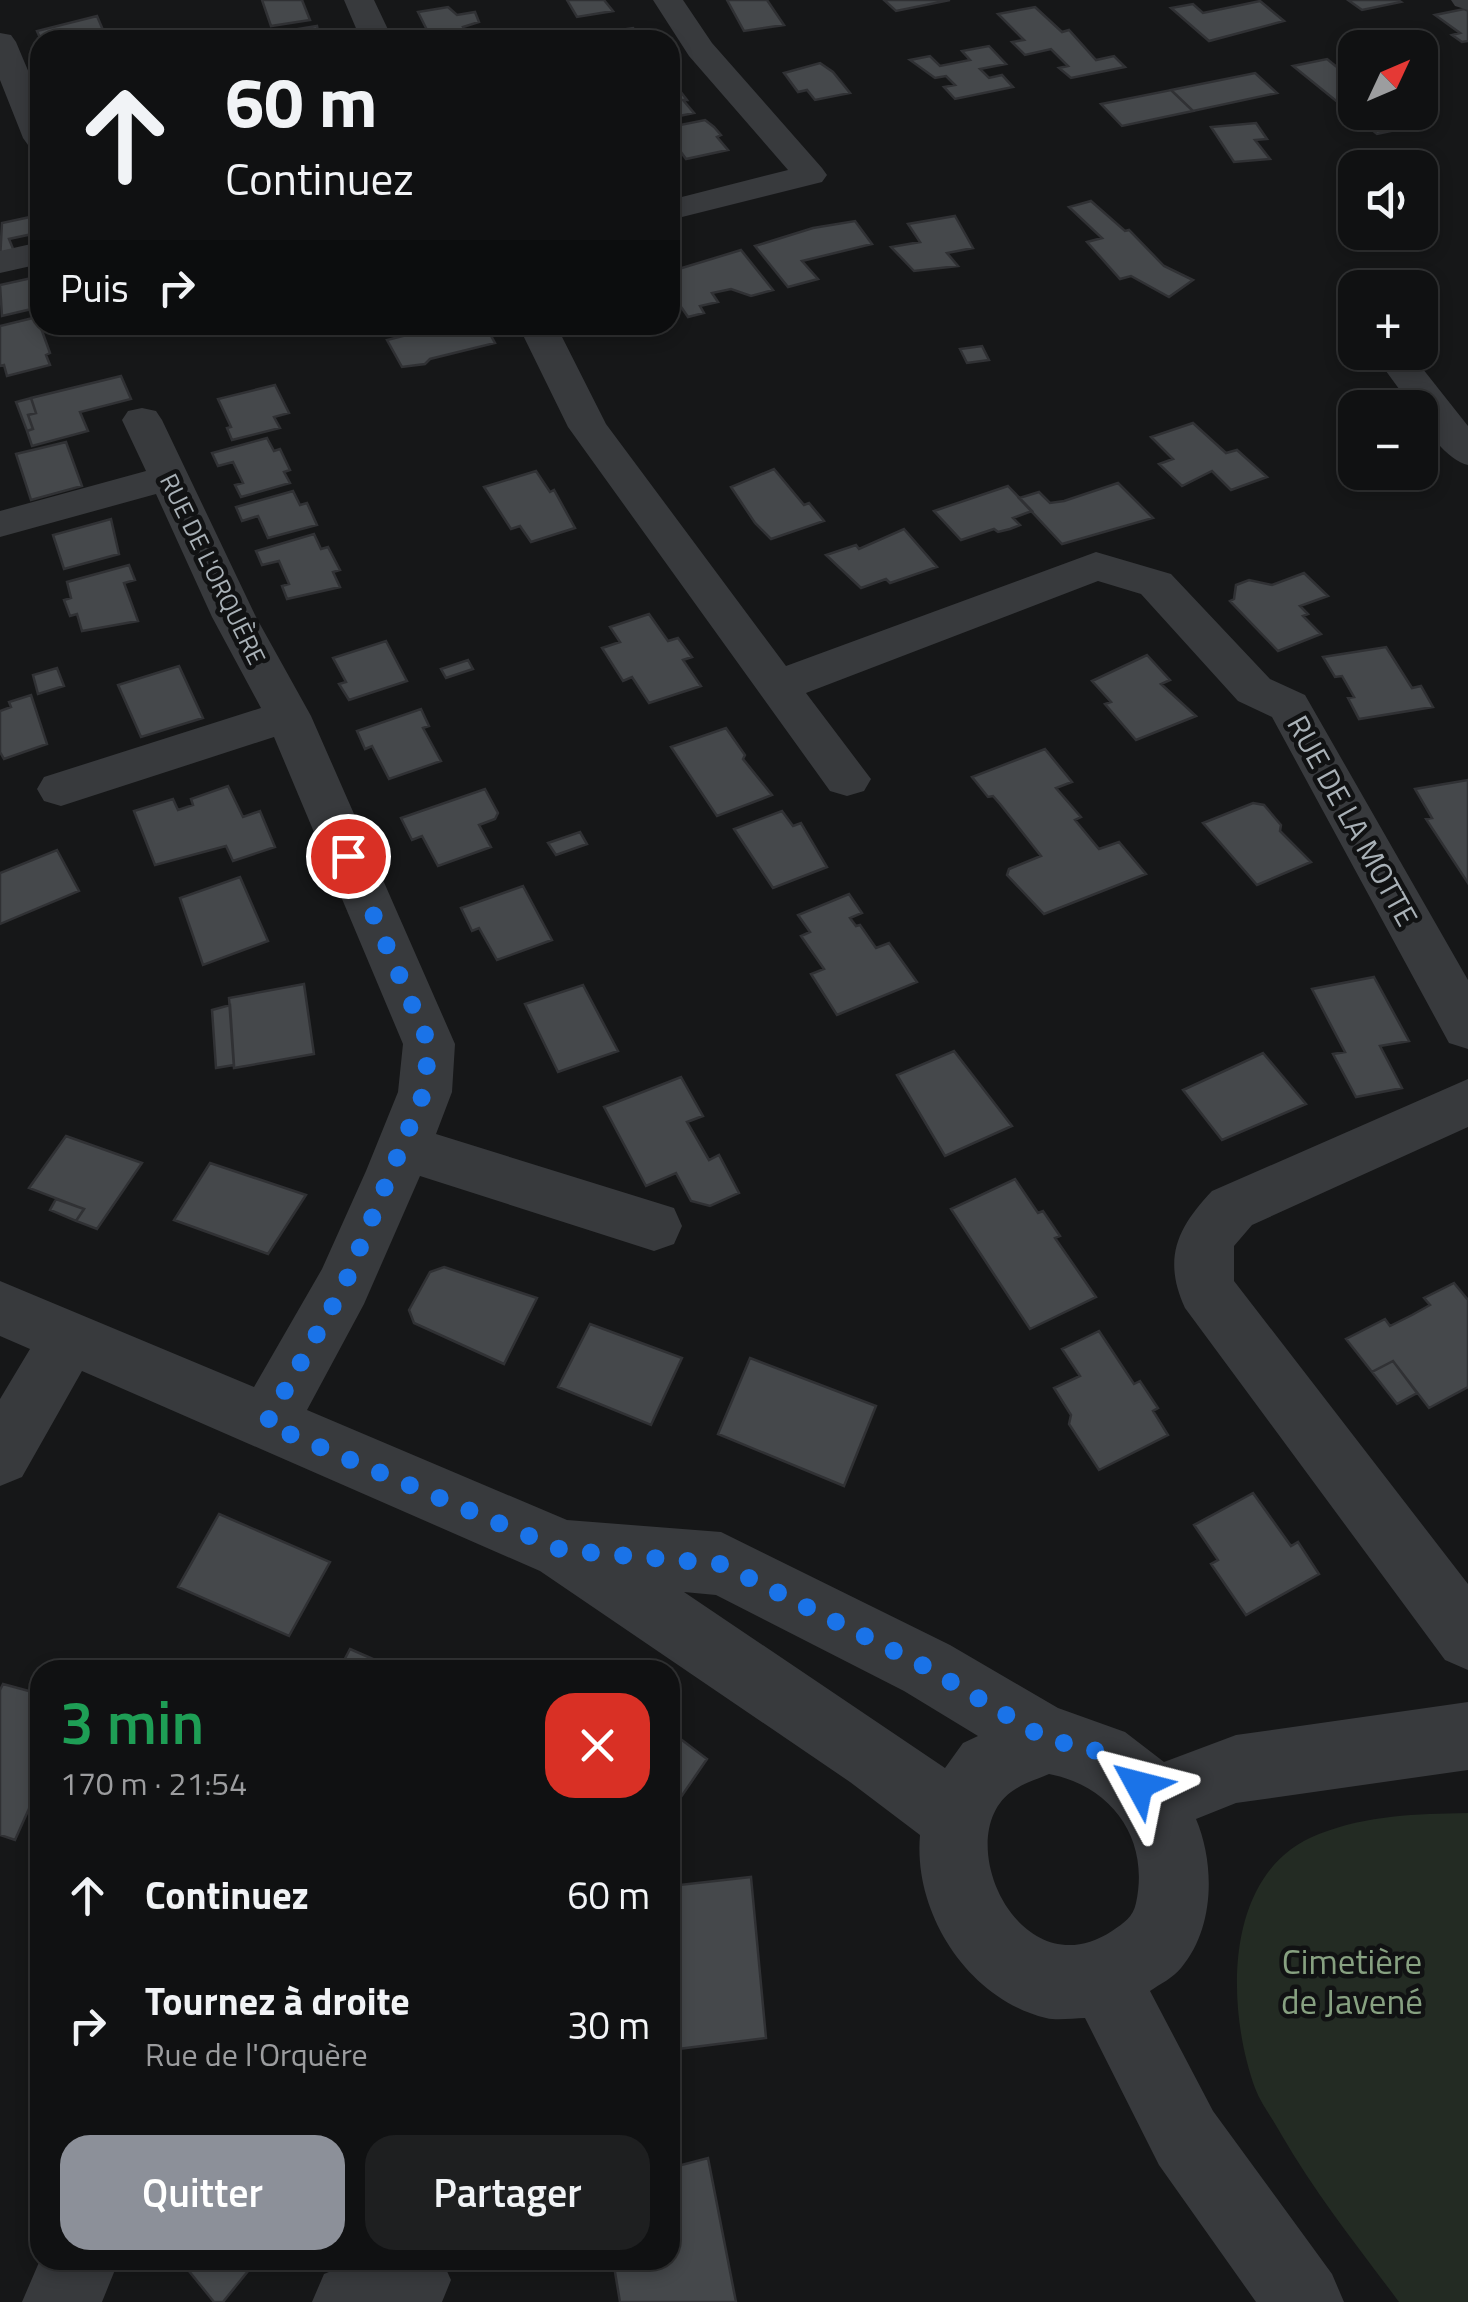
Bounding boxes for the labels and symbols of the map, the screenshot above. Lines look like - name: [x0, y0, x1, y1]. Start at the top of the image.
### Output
- north arrow: [1338, 30, 1438, 130]
- street label: RUE DE L'ORQUÈRE: [150, 467, 276, 671]
- street label: RUE DE LA MOTTE: [1276, 707, 1430, 934]
- pin: [306, 814, 391, 899]
- position arrow: [1087, 1733, 1191, 1837]
- park label: Cimetière de Javené: [1281, 1934, 1423, 2028]

